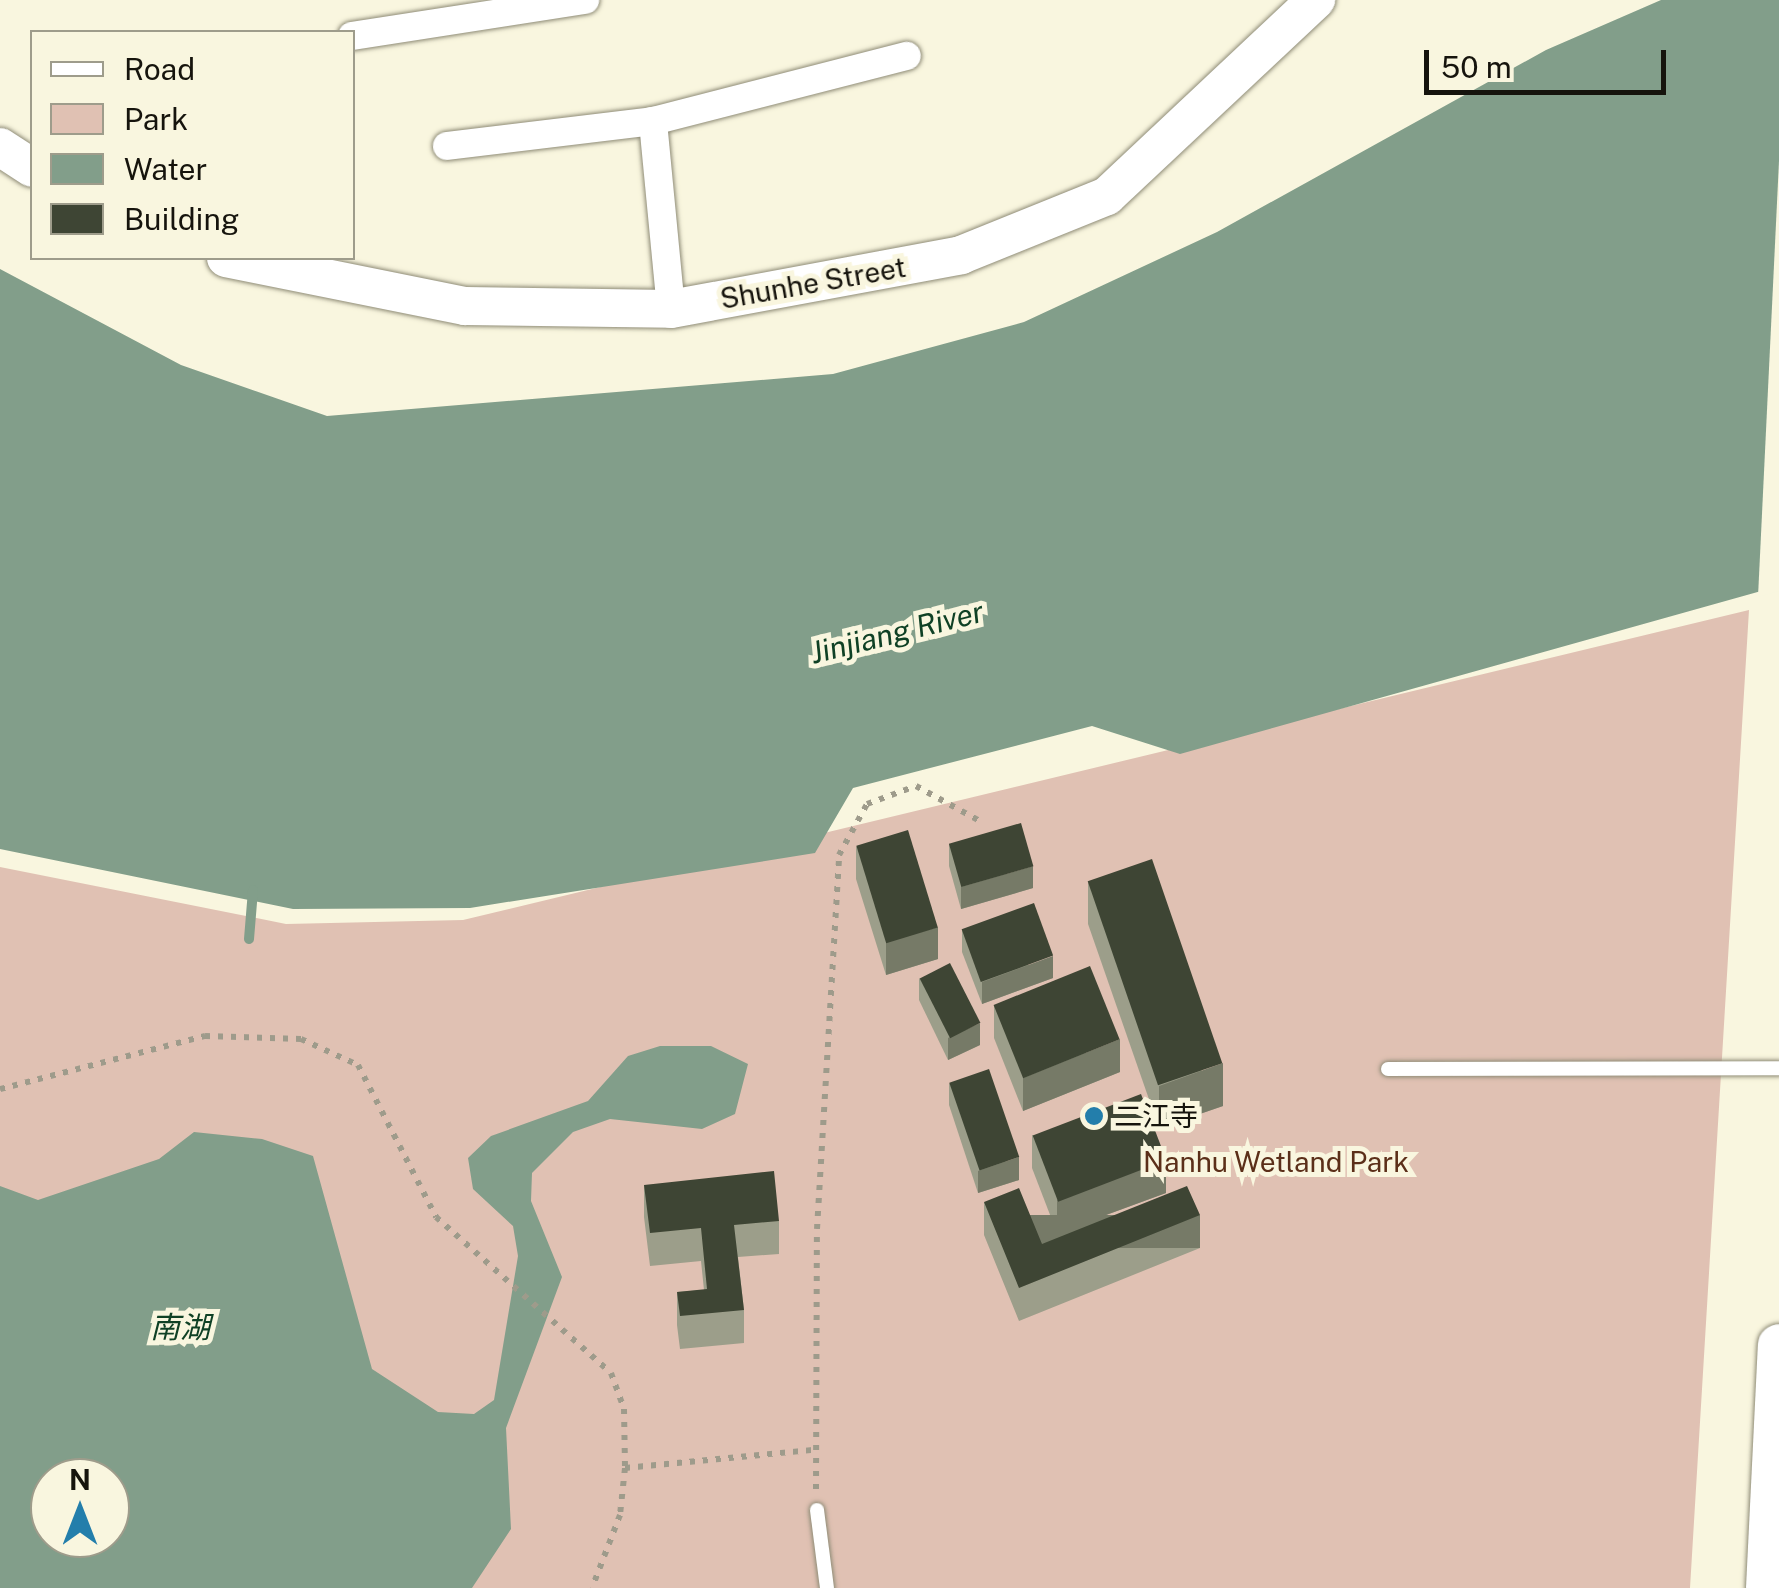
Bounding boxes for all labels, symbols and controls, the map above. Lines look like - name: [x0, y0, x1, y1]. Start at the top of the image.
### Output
- legend: [30, 30, 355, 260]
- scale bar: [1429, 30, 1672, 92]
- text: 50 m: [1441, 49, 1512, 85]
- text: Road: [124, 51, 195, 87]
- text: Park: [124, 101, 188, 137]
- text: Water: [124, 151, 207, 187]
- text: Building: [124, 201, 239, 237]
- street label: Shunhe Street: [717, 250, 909, 316]
- water label: Jinjiang River: [807, 593, 987, 671]
- place label: 二江寺: [1114, 1099, 1198, 1133]
- marker: 二江寺: [1083, 1105, 1105, 1127]
- park label: Nanhu Wetland Park: [1143, 1145, 1409, 1179]
- water label: 南湖: [150, 1309, 210, 1345]
- north arrow: [30, 1458, 130, 1558]
- text: N: [69, 1463, 91, 1496]

